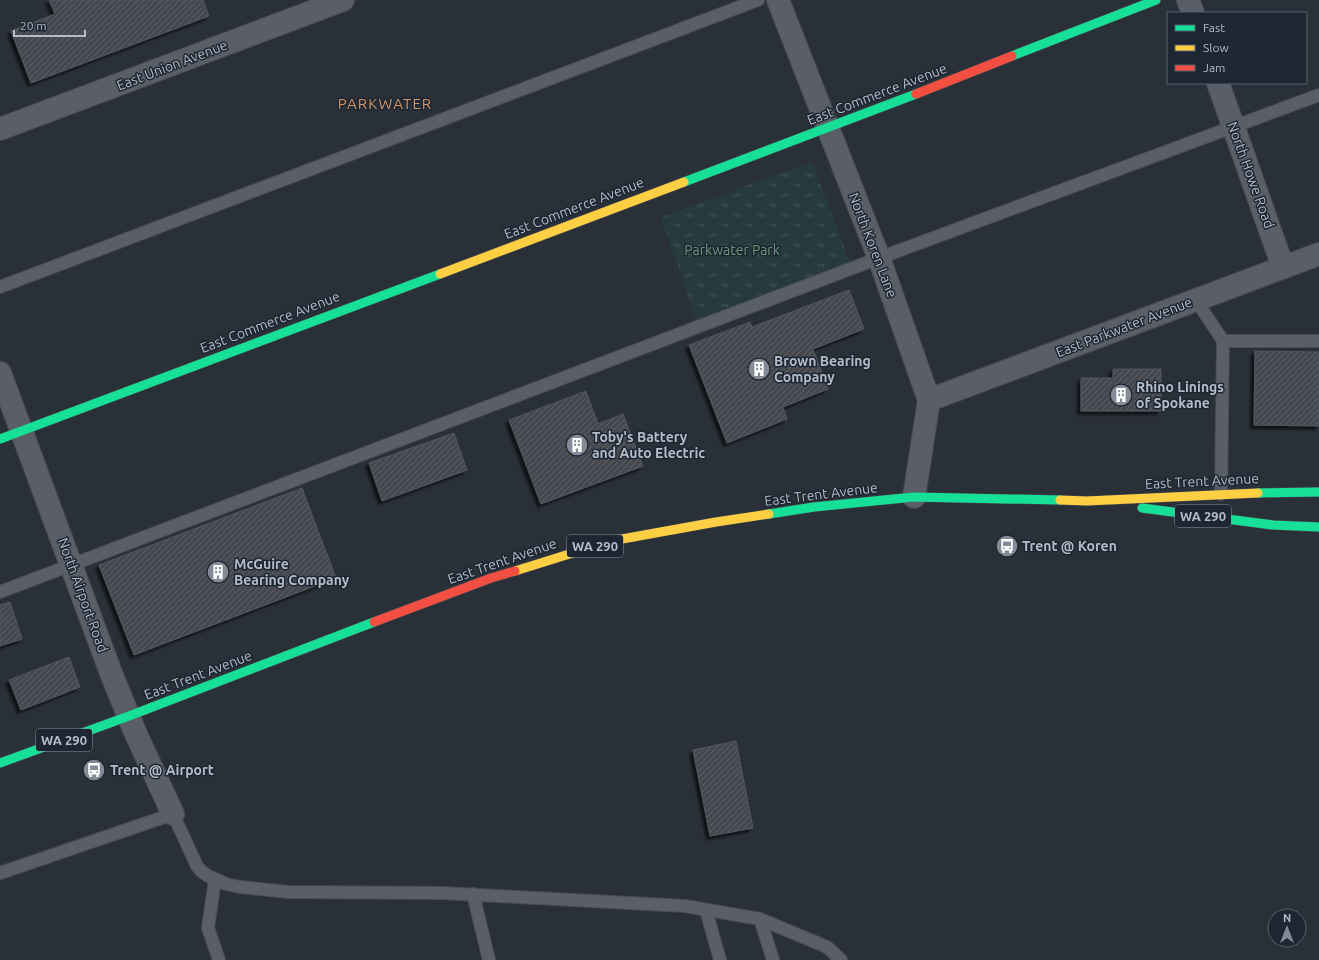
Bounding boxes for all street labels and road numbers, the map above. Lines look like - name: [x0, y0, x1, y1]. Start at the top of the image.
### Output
- street label: East Union Avenue: [114, 37, 230, 93]
- street label: East Commerce Avenue: [805, 60, 949, 128]
- street label: North Howe Road: [1224, 120, 1278, 230]
- street label: East Commerce Avenue: [502, 174, 646, 242]
- street label: North Koren Lane: [846, 190, 900, 300]
- street label: East Commerce Avenue: [198, 288, 342, 356]
- street label: East Parkwater Avenue: [1054, 294, 1194, 360]
- street label: East Trent Avenue: [1145, 470, 1259, 492]
- street label: East Trent Avenue: [763, 479, 879, 509]
- road number: WA 290: [1175, 505, 1231, 527]
- street label: East Trent Avenue: [445, 535, 559, 587]
- road number: WA 290: [567, 535, 623, 557]
- street label: North Airport Road: [55, 536, 111, 654]
- street label: East Trent Avenue: [142, 647, 254, 703]
- road number: WA 290: [36, 729, 92, 751]

